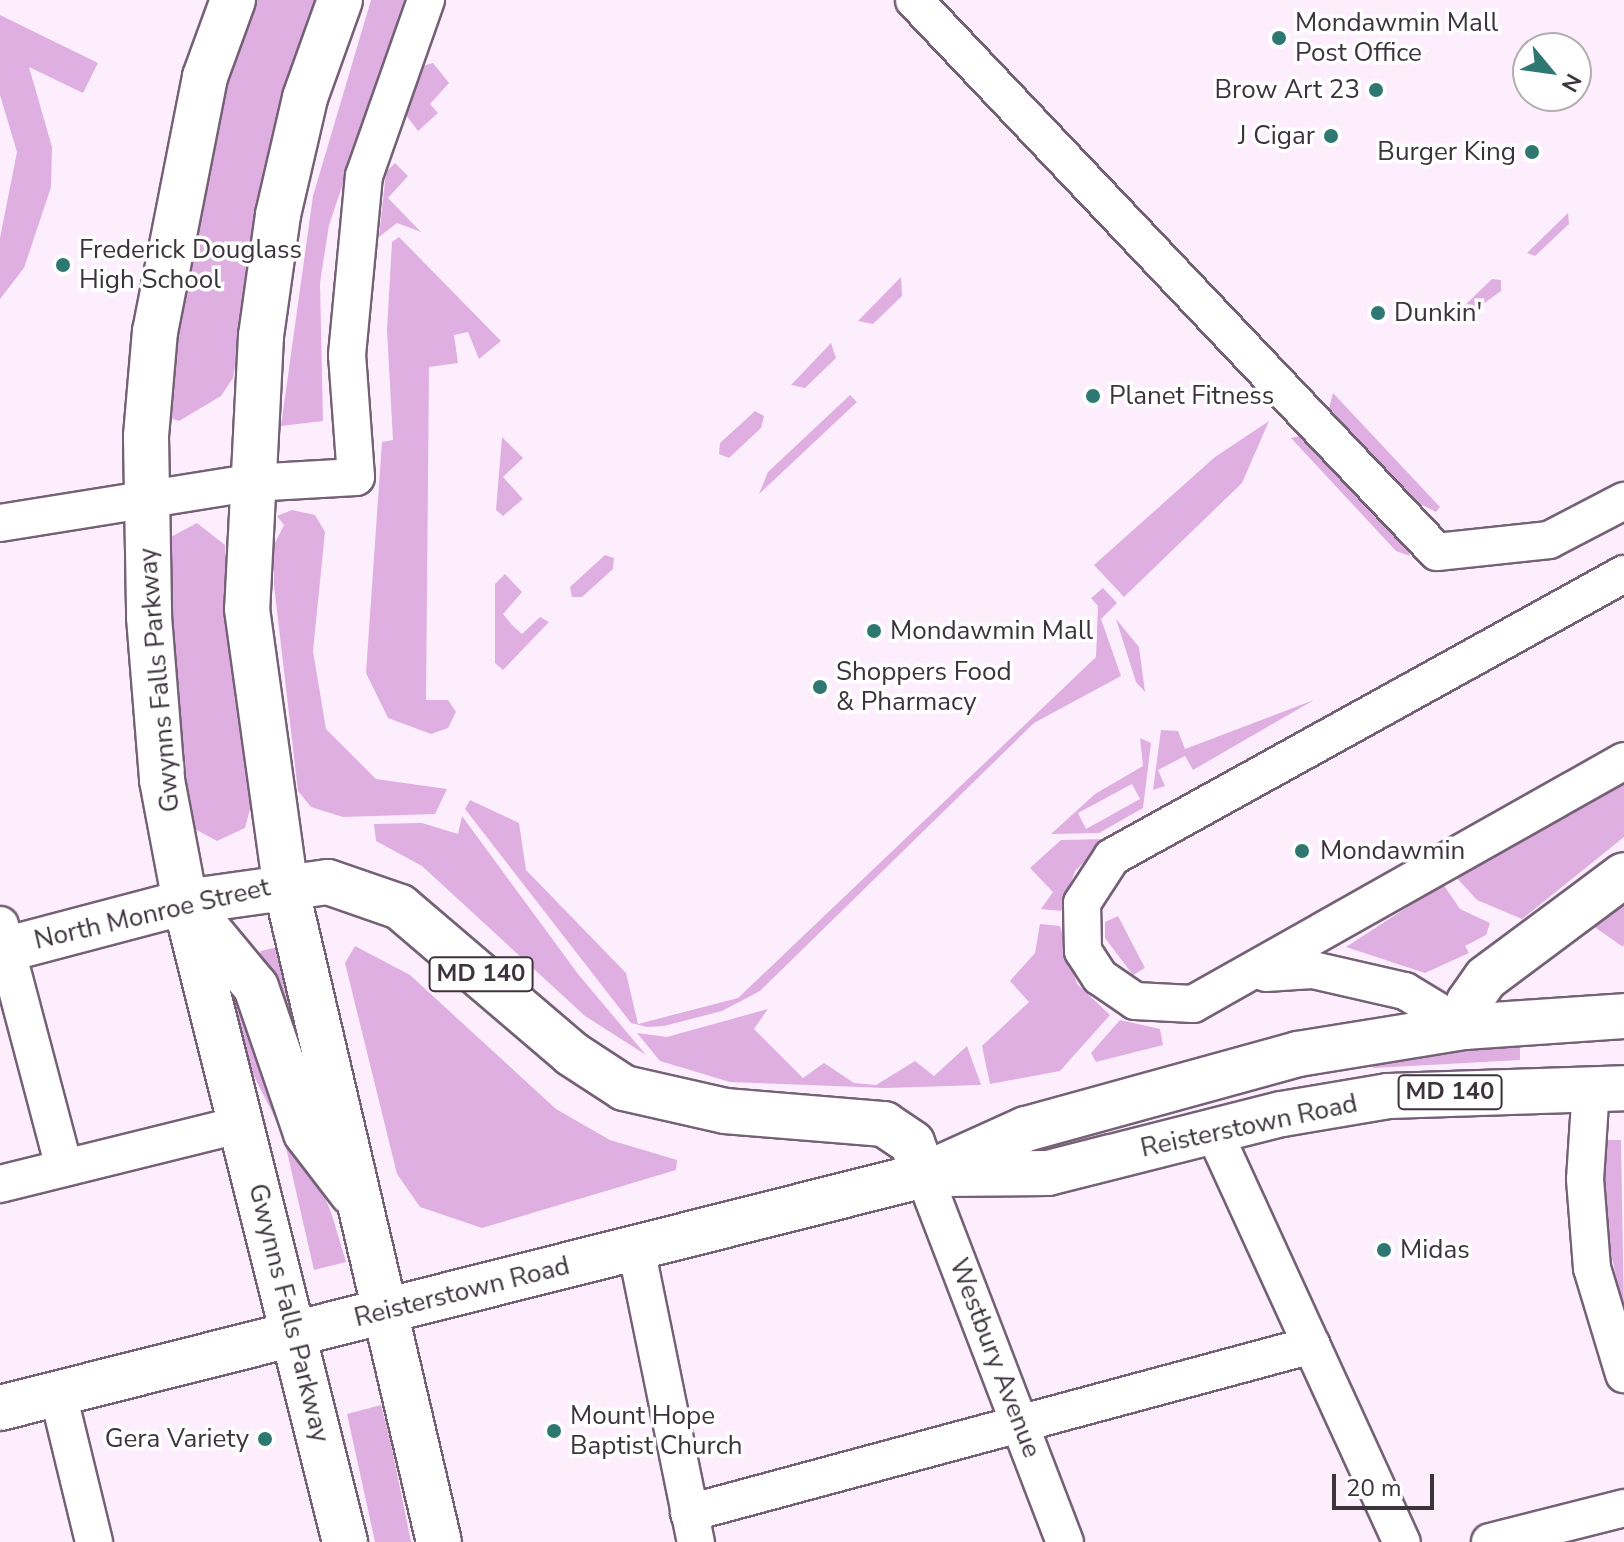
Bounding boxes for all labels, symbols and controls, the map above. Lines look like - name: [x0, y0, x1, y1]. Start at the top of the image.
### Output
- place label: Mondawmin Mall Post Office: [1295, 7, 1498, 68]
- marker: Mondawmin Mall Post Office: [1270, 29, 1288, 47]
- north arrow: [1512, 32, 1592, 112]
- text: N: [1554, 68, 1588, 97]
- place label: Brow Art 23: [1215, 74, 1360, 106]
- marker: Brow Art 23: [1367, 81, 1385, 99]
- place label: J Cigar: [1238, 120, 1315, 152]
- marker: J Cigar: [1322, 127, 1340, 145]
- place label: Burger King: [1377, 136, 1516, 168]
- marker: Burger King: [1523, 143, 1541, 161]
- place label: Frederick Douglass High School: [79, 234, 302, 296]
- marker: Frederick Douglass High School: [54, 256, 72, 274]
- place label: Dunkin': [1394, 297, 1482, 329]
- marker: Dunkin': [1369, 304, 1387, 322]
- place label: Planet Fitness: [1109, 380, 1274, 412]
- marker: Planet Fitness: [1084, 387, 1102, 405]
- street label: Gwynns Falls Parkway: [132, 546, 186, 814]
- place label: Mondawmin Mall: [890, 615, 1093, 647]
- marker: Mondawmin Mall: [865, 622, 883, 640]
- place label: Shoppers Food & Pharmacy: [836, 656, 1012, 718]
- marker: Shoppers Food & Pharmacy: [811, 678, 829, 696]
- place label: Mondawmin: [1320, 835, 1465, 867]
- marker: Mondawmin: [1291, 840, 1313, 862]
- street label: North Monroe Street: [31, 872, 273, 956]
- road number: MD 140: [427, 954, 535, 994]
- road number: MD 140: [1396, 1072, 1504, 1112]
- street label: Reisterstown Road: [1138, 1088, 1360, 1164]
- street label: Gwynns Falls Parkway: [242, 1180, 336, 1446]
- place label: Midas: [1400, 1234, 1470, 1266]
- marker: Midas: [1375, 1241, 1393, 1259]
- street label: Reisterstown Road: [351, 1250, 573, 1334]
- street label: Westbury Avenue: [943, 1254, 1047, 1462]
- place label: Mount Hope Baptist Church: [570, 1400, 742, 1462]
- marker: Mount Hope Baptist Church: [545, 1422, 563, 1440]
- place label: Gera Variety: [105, 1423, 249, 1455]
- marker: Gera Variety: [256, 1430, 274, 1448]
- scale bar: [1336, 1458, 1438, 1508]
- text: 20 m: [1346, 1472, 1402, 1504]

